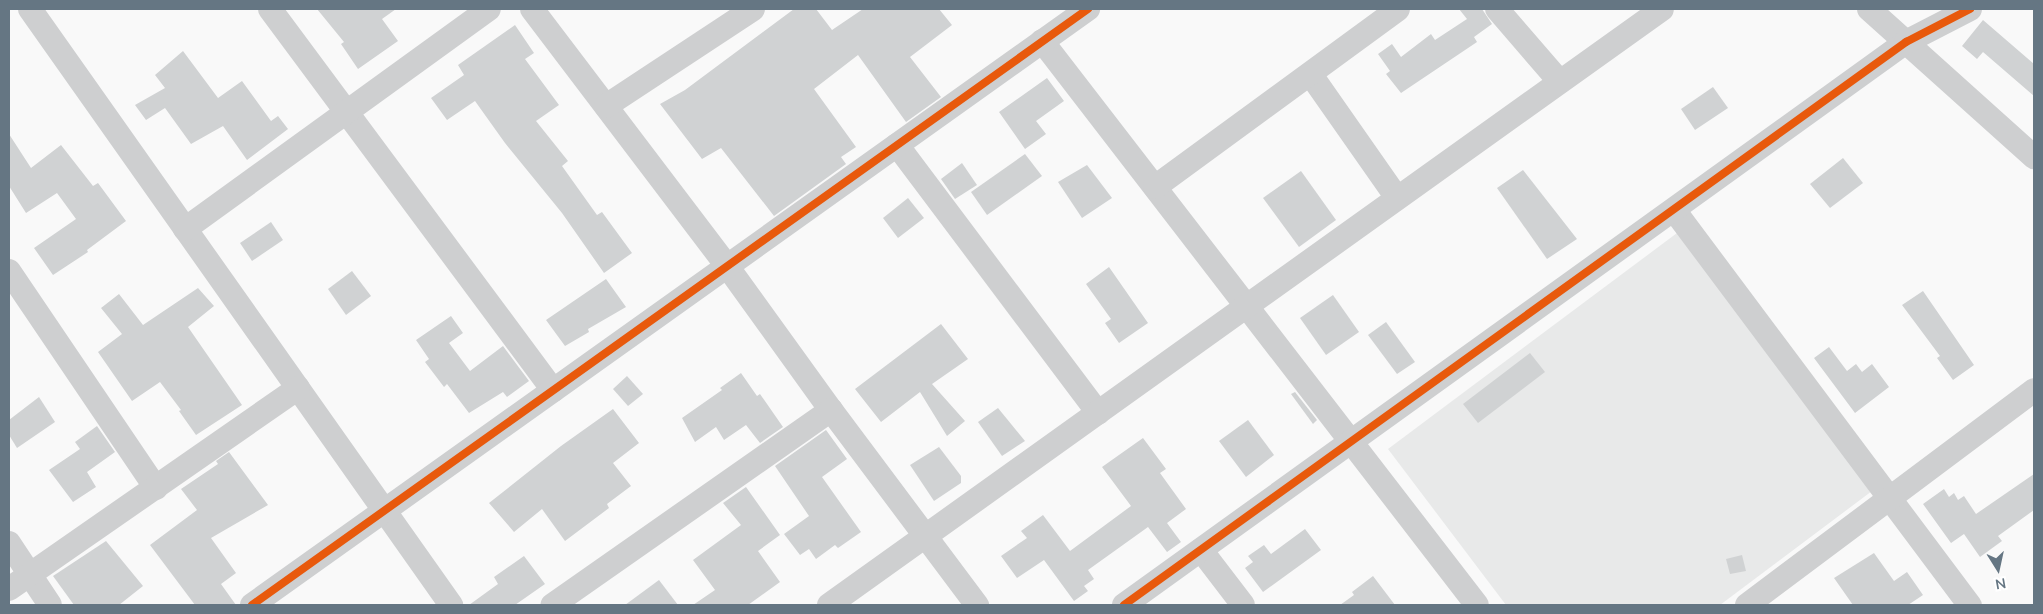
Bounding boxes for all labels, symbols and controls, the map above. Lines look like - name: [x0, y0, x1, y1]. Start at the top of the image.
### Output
- north arrow: [1973, 544, 2023, 594]
- text: N: [1994, 574, 2007, 594]

